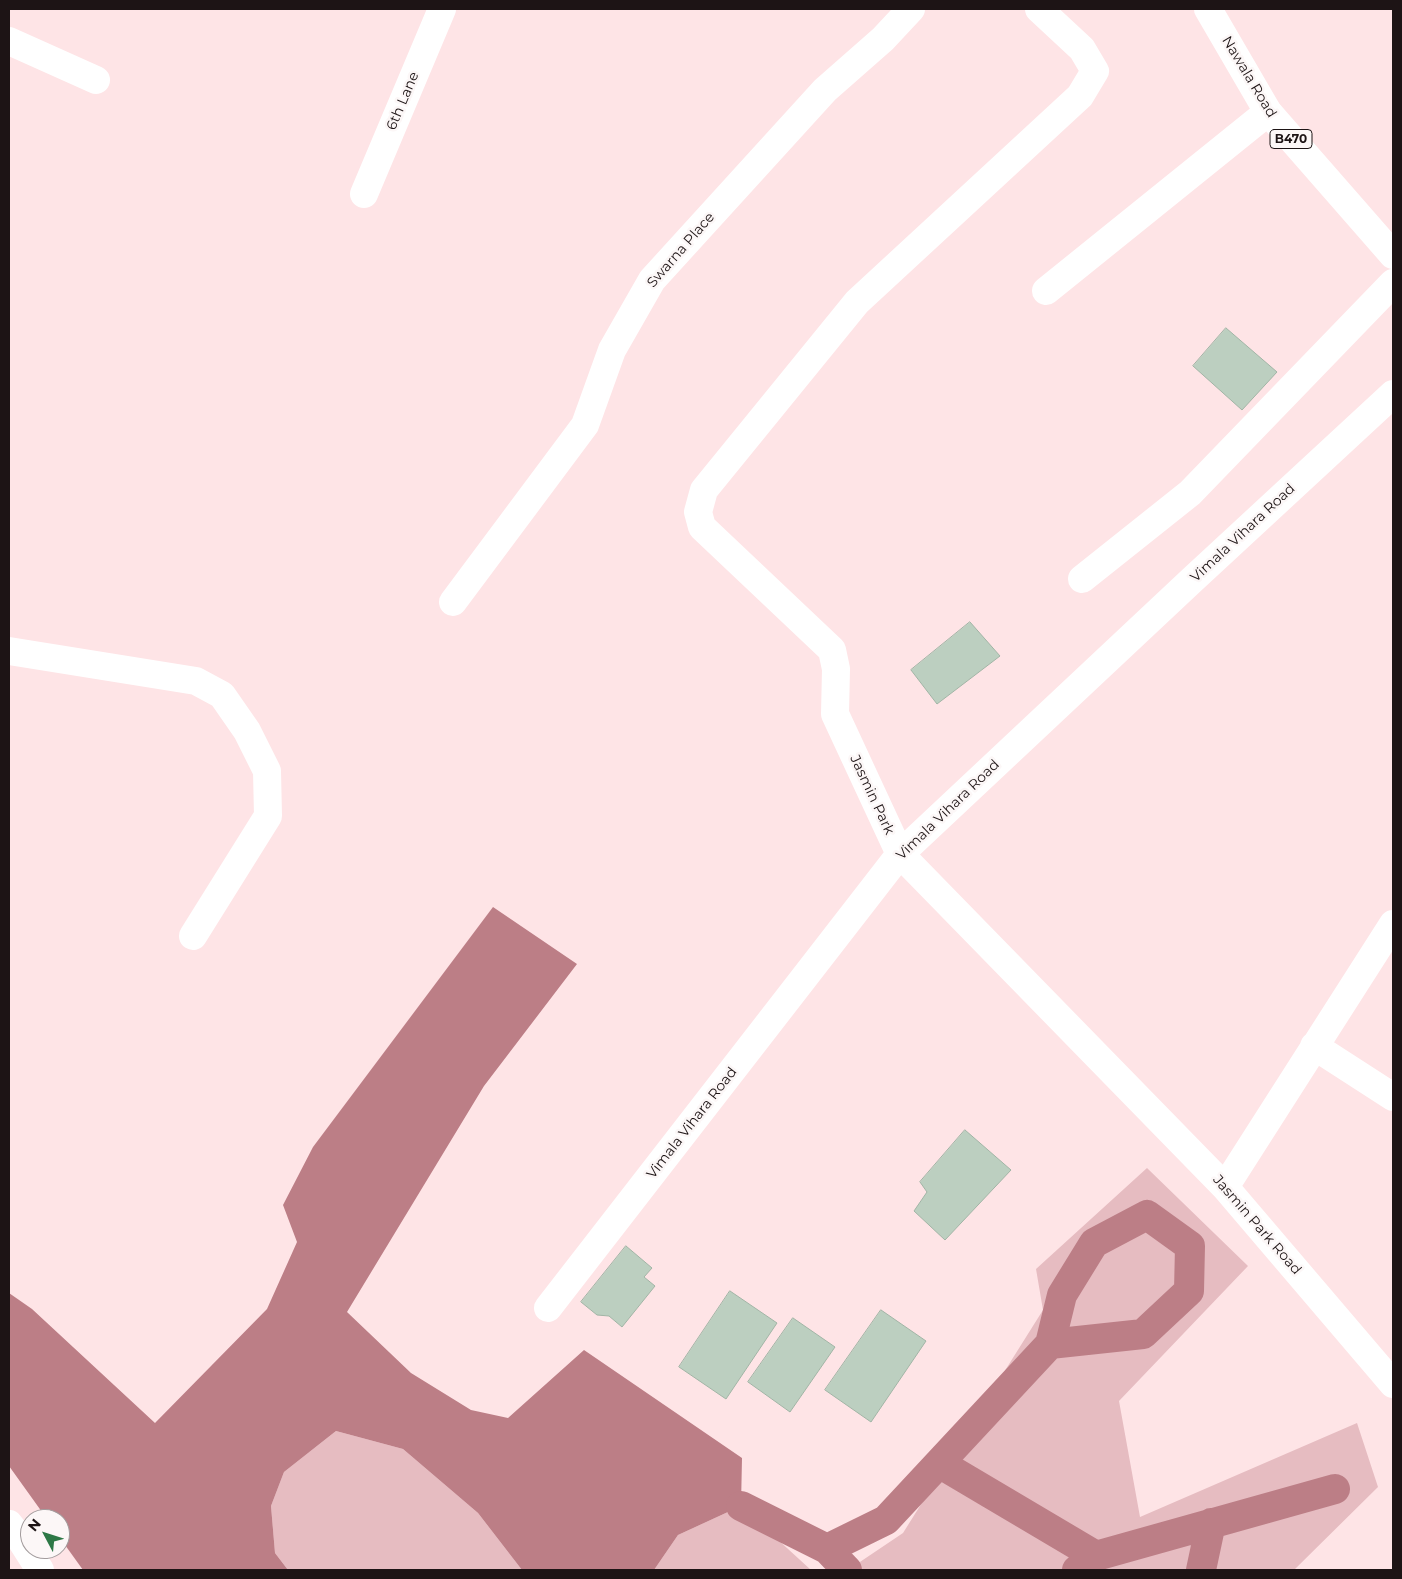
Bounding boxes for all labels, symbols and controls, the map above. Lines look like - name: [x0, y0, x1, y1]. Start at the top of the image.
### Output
- street label: Nawala Road: [1218, 33, 1280, 121]
- street label: 6th Lane: [383, 69, 423, 133]
- road number: B470: [1270, 130, 1312, 148]
- street label: Swarna Place: [644, 209, 718, 291]
- street label: Vimala Vihara Road: [1187, 480, 1299, 586]
- street label: Jasmin Park: [846, 753, 898, 837]
- street label: Vimala Vihara Road: [893, 756, 1003, 864]
- street label: Vimala Vihara Road: [643, 1064, 741, 1182]
- street label: Jasmin Park Road: [1209, 1172, 1305, 1278]
- north arrow: [20, 1509, 70, 1559]
- text: N: [24, 1515, 45, 1535]

